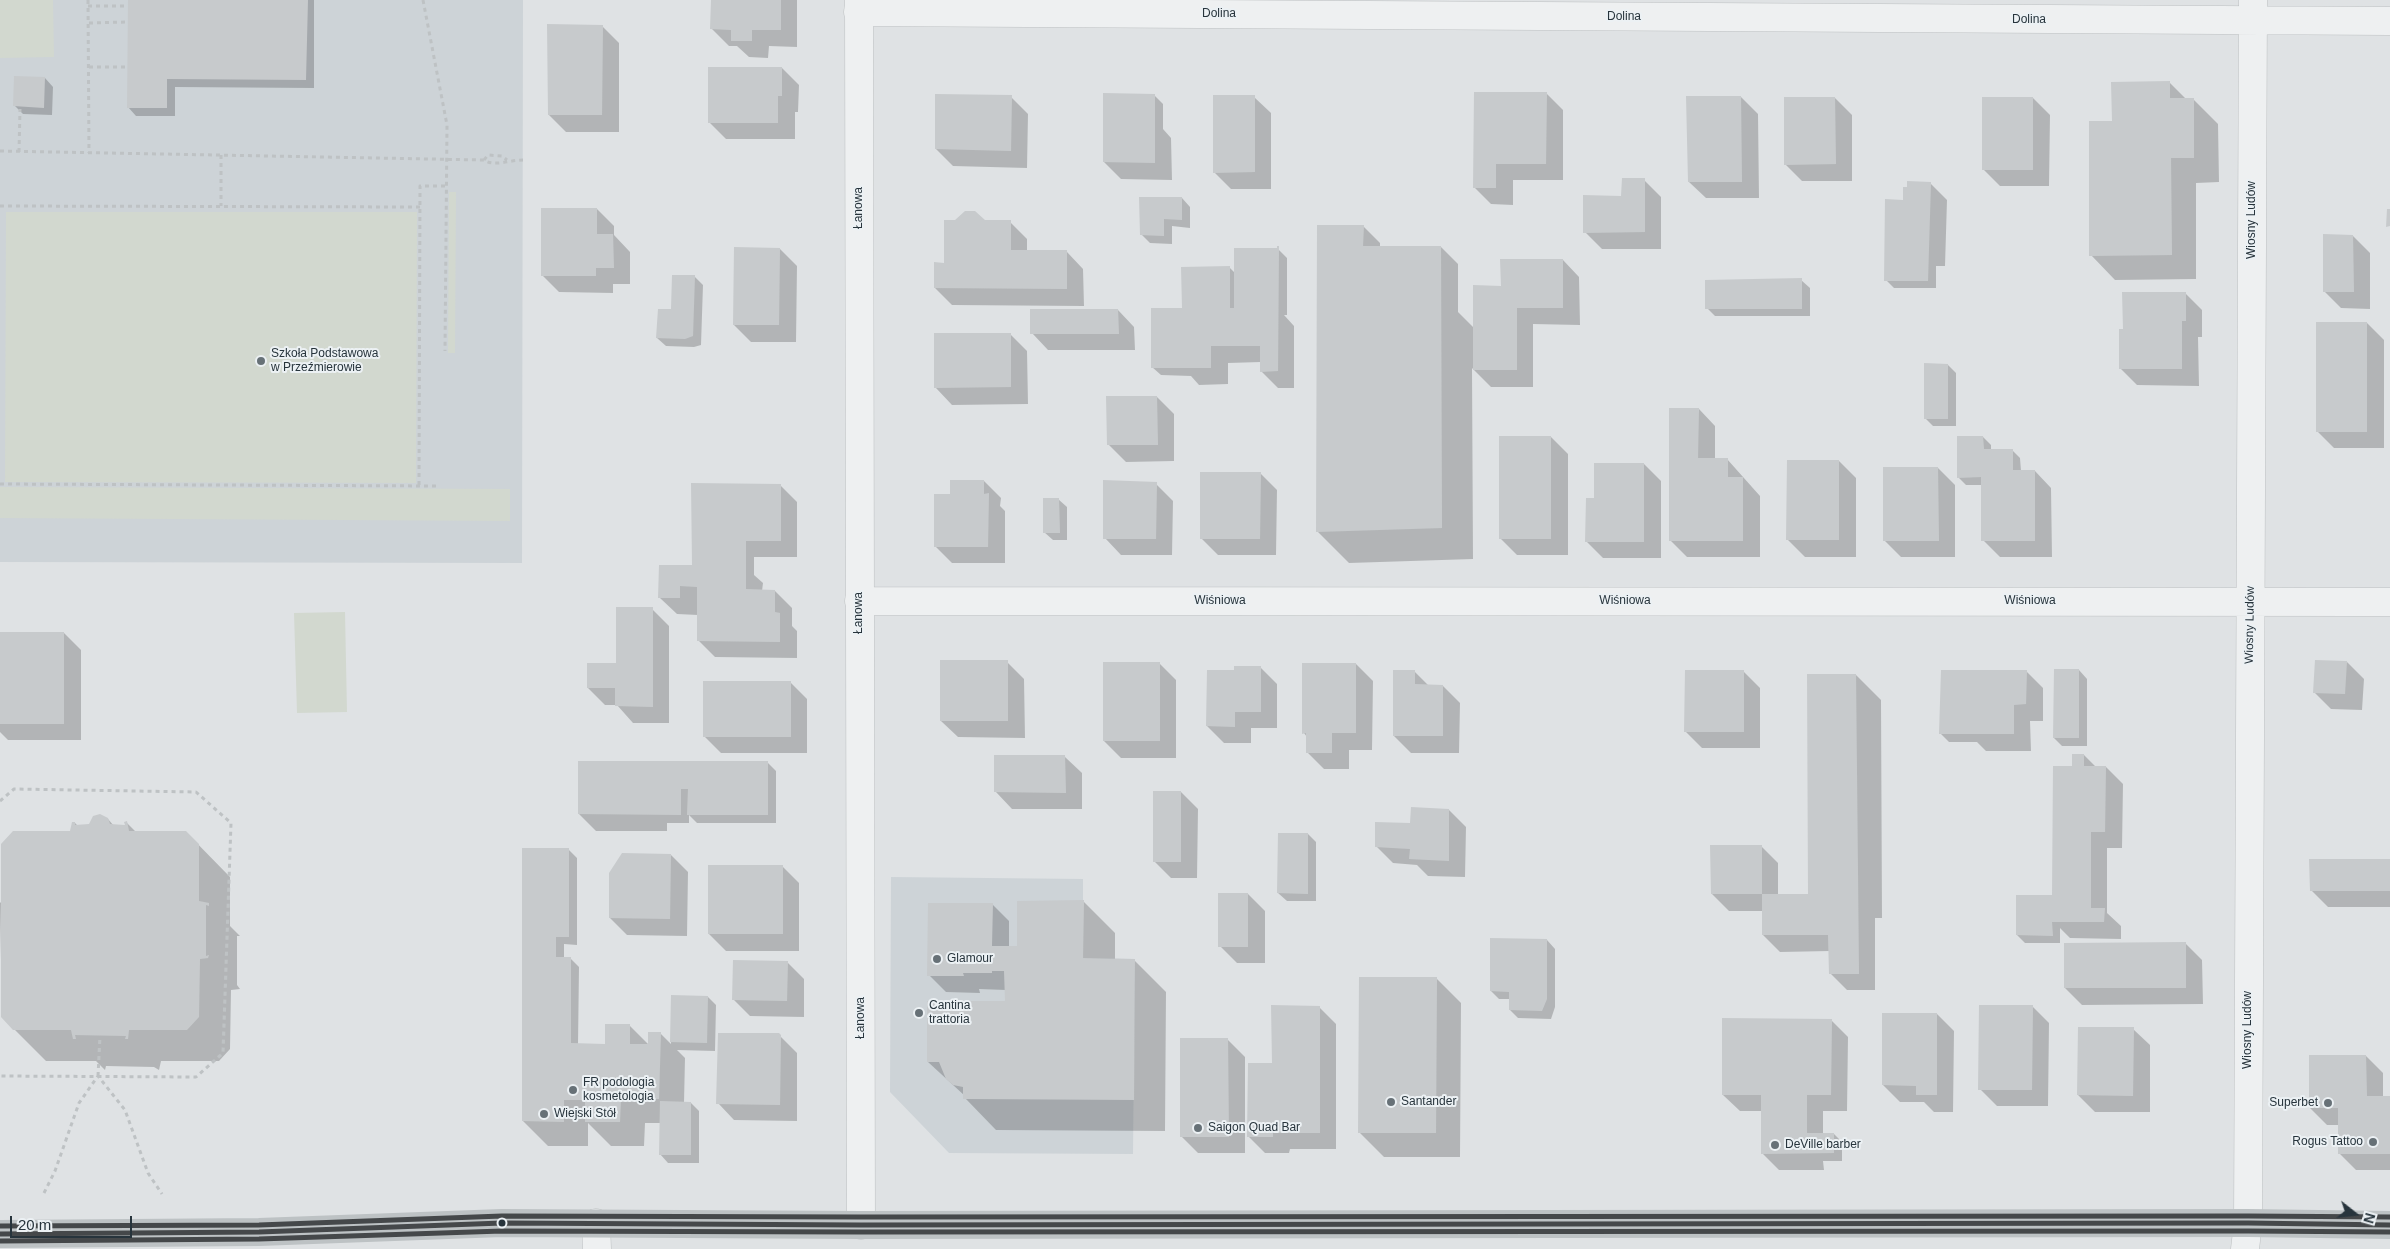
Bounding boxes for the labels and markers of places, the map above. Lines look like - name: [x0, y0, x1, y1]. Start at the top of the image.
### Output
- place label: Szkoła Podstawowa w Przeźmierowie: [271, 347, 378, 375]
- marker: Szkoła Podstawowa w Przeźmierowie: [255, 355, 267, 367]
- place label: Glamour: [947, 952, 993, 966]
- marker: Glamour: [931, 953, 943, 965]
- place label: Cantina trattoria: [929, 999, 970, 1027]
- marker: Cantina trattoria: [913, 1007, 925, 1019]
- place label: FR podologia kosmetologia: [583, 1076, 654, 1104]
- marker: FR podologia kosmetologia: [567, 1084, 579, 1096]
- place label: Santander: [1401, 1095, 1456, 1109]
- marker: Santander: [1385, 1096, 1397, 1108]
- place label: Superbet: [2269, 1096, 2318, 1110]
- marker: Superbet: [2322, 1097, 2334, 1109]
- place label: Wiejski Stół: [554, 1107, 616, 1121]
- marker: Wiejski Stół: [538, 1108, 550, 1120]
- place label: Saigon Quad Bar: [1208, 1121, 1300, 1135]
- marker: Saigon Quad Bar: [1192, 1122, 1204, 1134]
- place label: Rogus Tattoo: [2292, 1135, 2363, 1149]
- marker: Rogus Tattoo: [2367, 1136, 2379, 1148]
- place label: DeVille barber: [1785, 1138, 1861, 1152]
- marker: DeVille barber: [1769, 1139, 1781, 1151]
- unlabelled marker: [497, 1218, 507, 1228]

